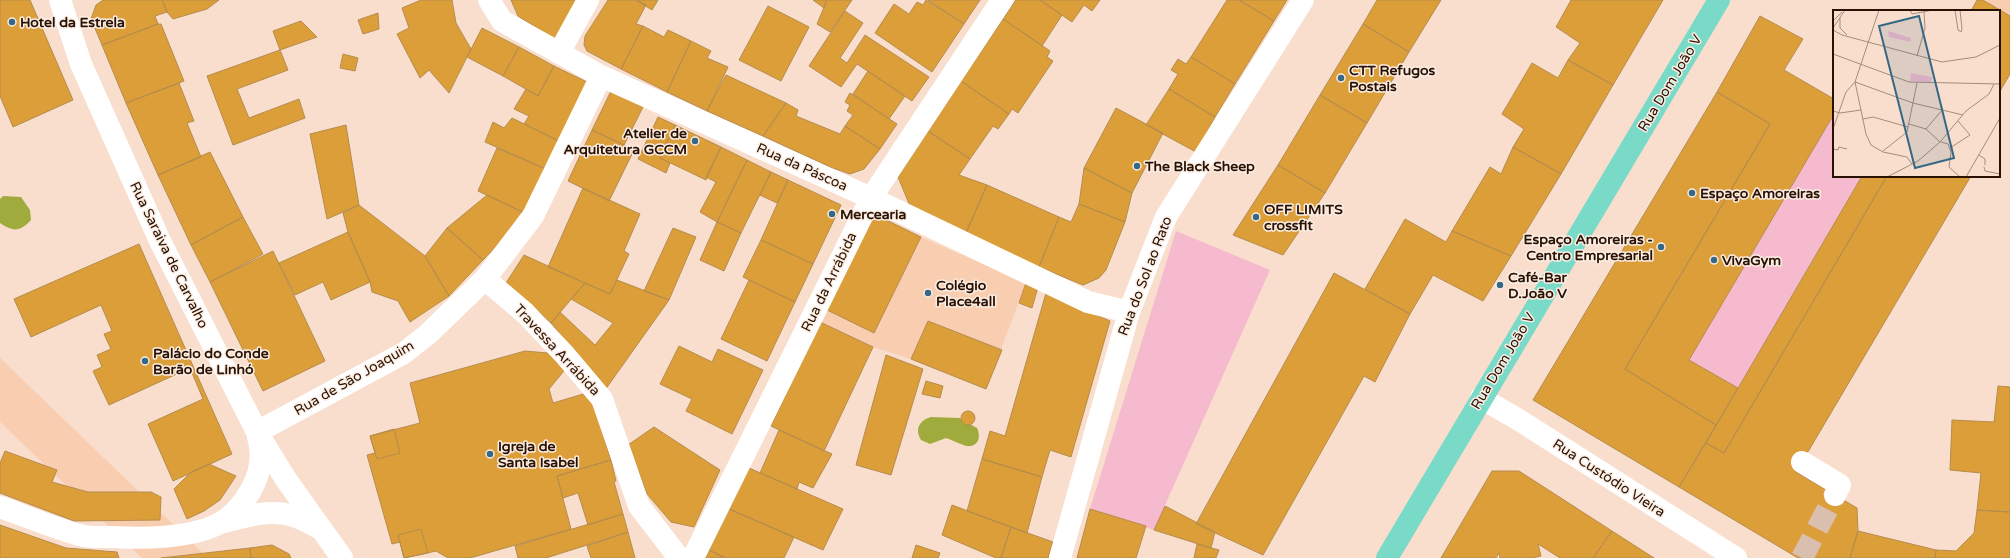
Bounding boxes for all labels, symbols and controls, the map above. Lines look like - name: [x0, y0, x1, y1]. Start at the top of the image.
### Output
- inset map: [1833, 10, 2000, 177]
- place label: Hotel da Estrela: [20, 14, 125, 31]
- marker: Hotel da Estrela: [7, 17, 17, 27]
- street label: Rua Dom João V: [1634, 31, 1706, 135]
- place label: CTT Refugos Postais: [1349, 62, 1436, 95]
- marker: CTT Refugos Postais: [1336, 73, 1346, 83]
- place label: Atelier de Arquitetura GCCM: [563, 125, 687, 158]
- marker: Atelier de Arquitetura GCCM: [690, 136, 700, 146]
- street label: Rua da Páscoa: [754, 139, 850, 195]
- place label: The Black Sheep: [1144, 158, 1255, 175]
- marker: The Black Sheep: [1132, 161, 1142, 171]
- street label: Rua Saraiva de Carvalho: [126, 179, 212, 331]
- place label: Espaço Amoreiras: [1700, 185, 1820, 202]
- marker: Espaço Amoreiras: [1687, 188, 1697, 198]
- place label: OFF LIMITS crossfit: [1264, 201, 1343, 234]
- place label: Mercearia: [840, 206, 906, 223]
- marker: Mercearia: [827, 209, 837, 219]
- marker: OFF LIMITS crossfit: [1251, 212, 1261, 222]
- street label: Rua do Sol ao Rato: [1114, 214, 1176, 338]
- street label: Rua da Arrábida: [798, 230, 860, 334]
- place label: Espaço Amoreiras - Centro Empresarial: [1524, 231, 1653, 264]
- marker: Espaço Amoreiras - Centro Empresarial: [1656, 242, 1666, 252]
- place label: VivaGym: [1722, 252, 1781, 269]
- marker: VivaGym: [1709, 255, 1719, 265]
- place label: Café-Bar D.João V: [1508, 269, 1568, 302]
- place label: Colégio Place4all: [936, 277, 996, 310]
- marker: Café-Bar D.João V: [1495, 280, 1505, 290]
- marker: Colégio Place4all: [923, 288, 933, 298]
- street label: Travessa Arrábida: [510, 301, 604, 399]
- street label: Rua Dom João V: [1467, 309, 1539, 413]
- street label: Rua de São Joaquim: [291, 337, 417, 419]
- place label: Palácio do Conde Barão de Linhó: [153, 345, 269, 378]
- marker: Palácio do Conde Barão de Linhó: [140, 356, 150, 366]
- street label: Rua Custódio Vieira: [1550, 435, 1668, 521]
- place label: Igreja de Santa Isabel: [498, 438, 578, 471]
- marker: Igreja de Santa Isabel: [485, 449, 495, 459]

